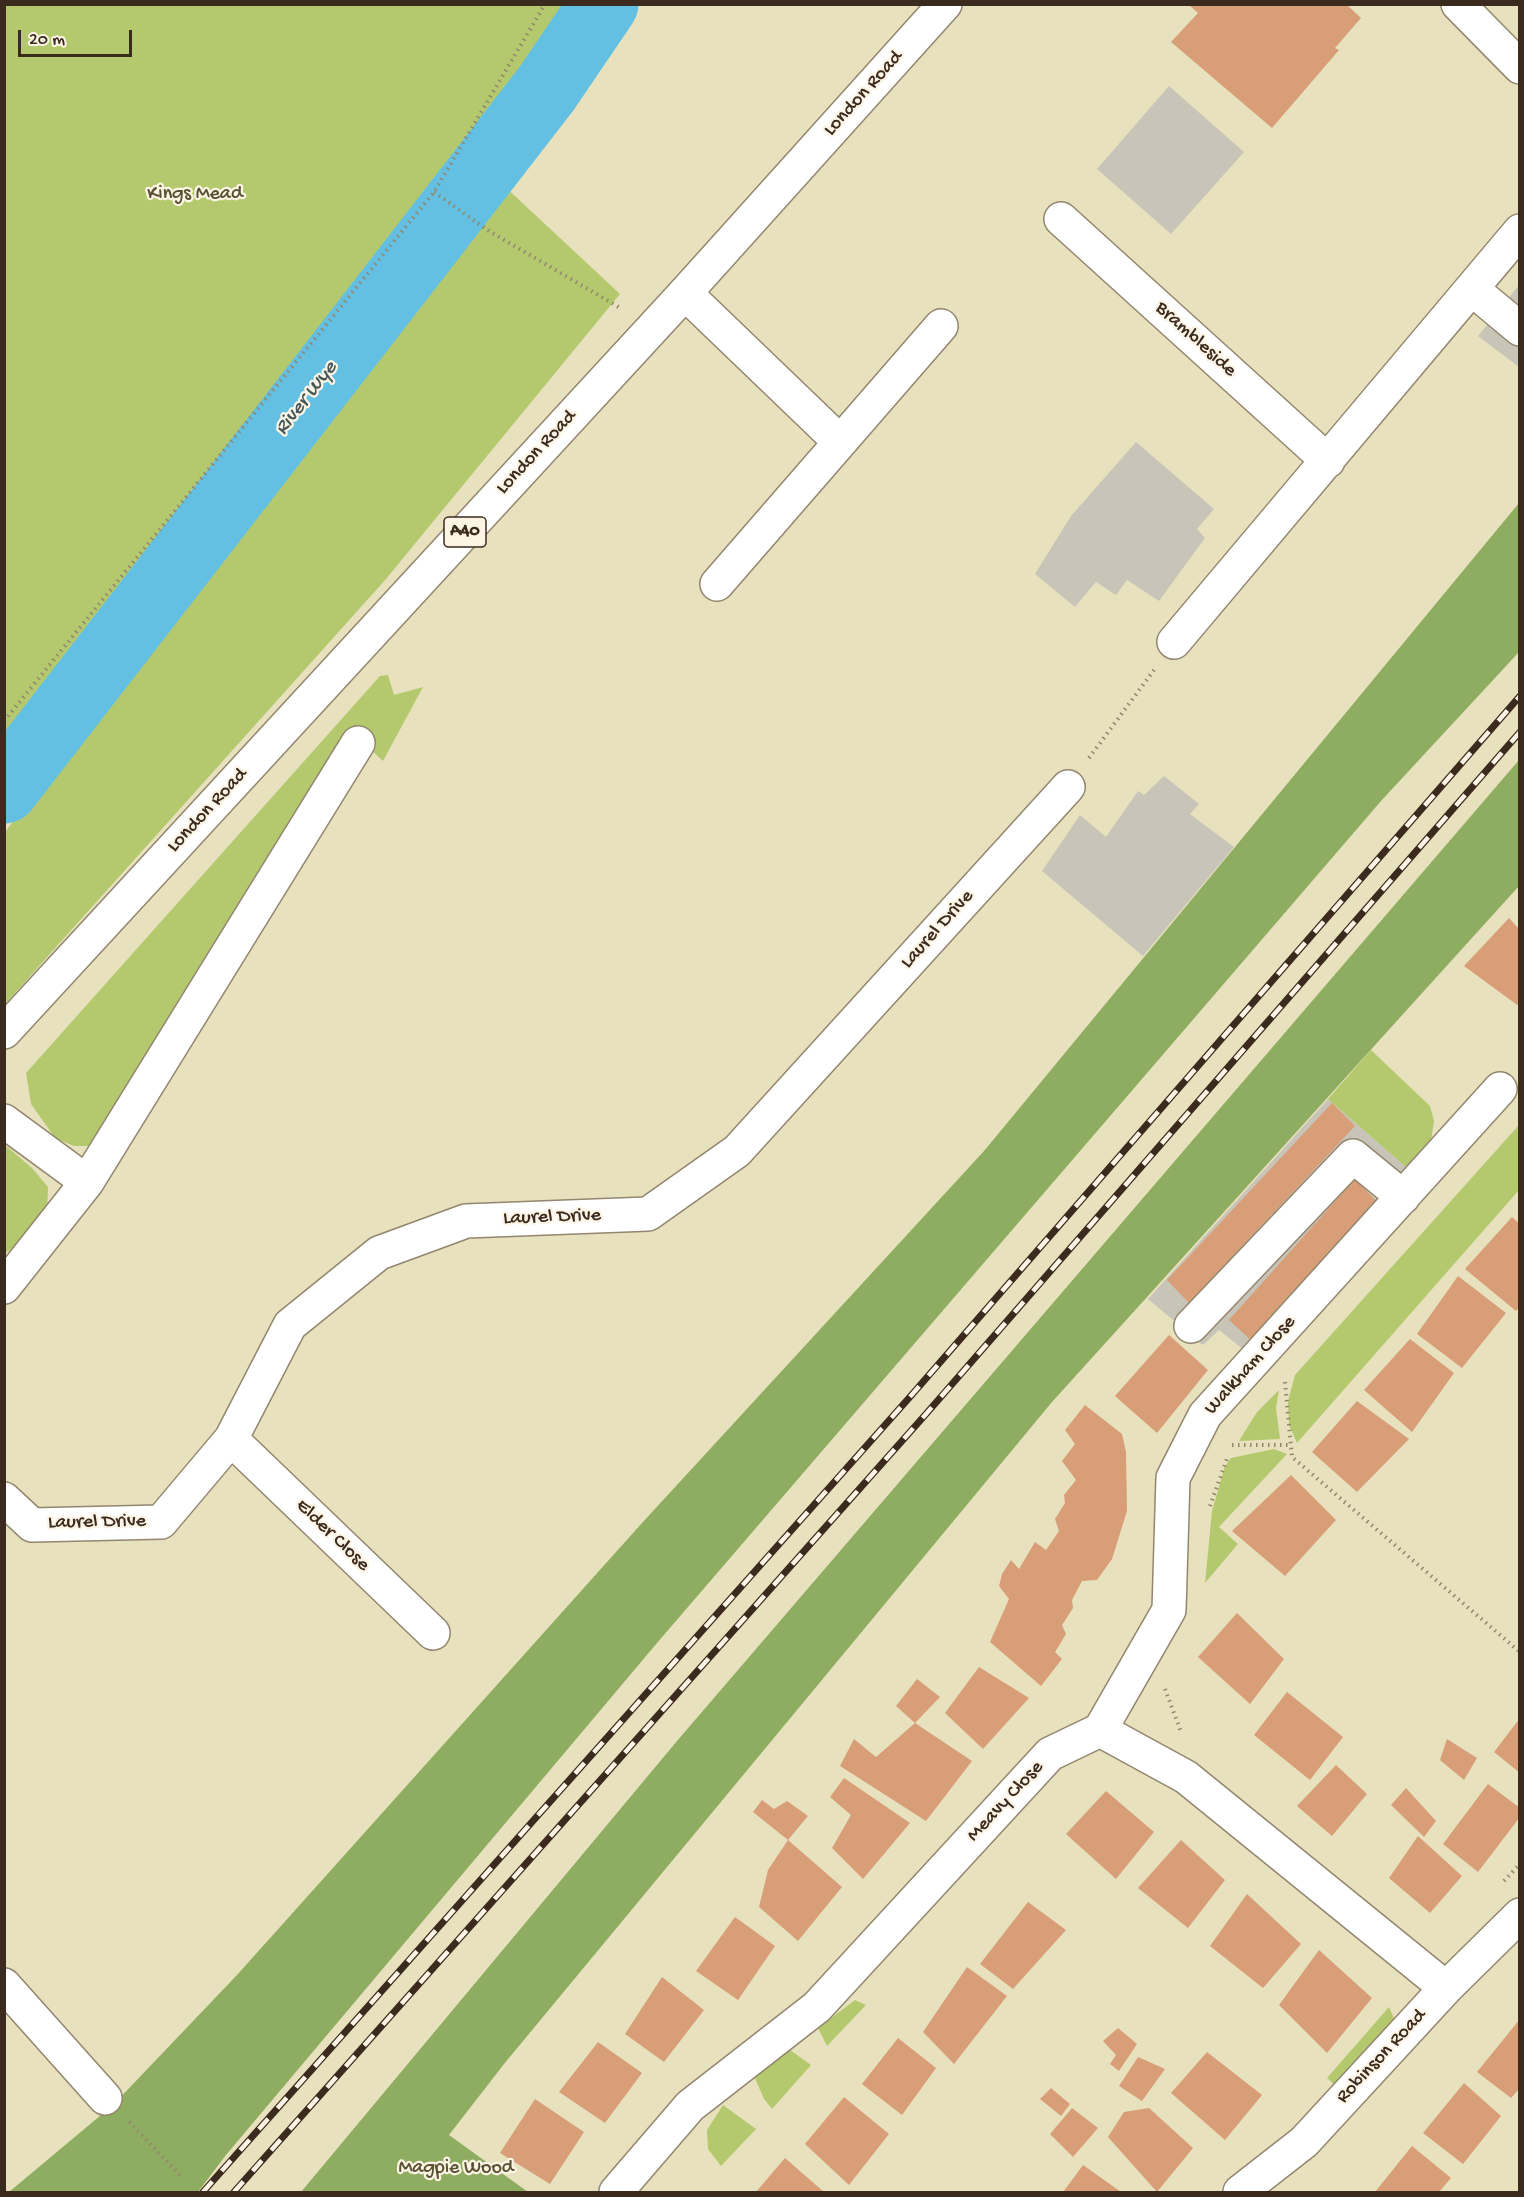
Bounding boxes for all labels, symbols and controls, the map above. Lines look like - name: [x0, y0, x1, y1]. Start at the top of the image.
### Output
- scale bar: [21, 18, 135, 56]
- text: 20 m: [29, 30, 65, 51]
- street label: London Road: [819, 46, 909, 142]
- park label: Kings Mead: [147, 183, 243, 207]
- street label: Brambleside: [1149, 297, 1241, 383]
- water label: River Wye: [270, 357, 344, 441]
- street label: London Road: [492, 406, 582, 500]
- road number: A40: [444, 517, 486, 547]
- street label: London Road: [163, 764, 253, 858]
- street label: Laurel Drive: [896, 886, 980, 974]
- street label: Laurel Drive: [503, 1204, 601, 1232]
- street label: Walkham Close: [1200, 1311, 1302, 1421]
- street label: Elder Close: [290, 1495, 374, 1577]
- street label: Laurel Drive: [48, 1510, 146, 1536]
- street label: Meavy Close: [962, 1757, 1050, 1847]
- street label: Robinson Road: [1332, 2005, 1432, 2109]
- park label: Magpie Wood: [398, 2157, 514, 2181]

